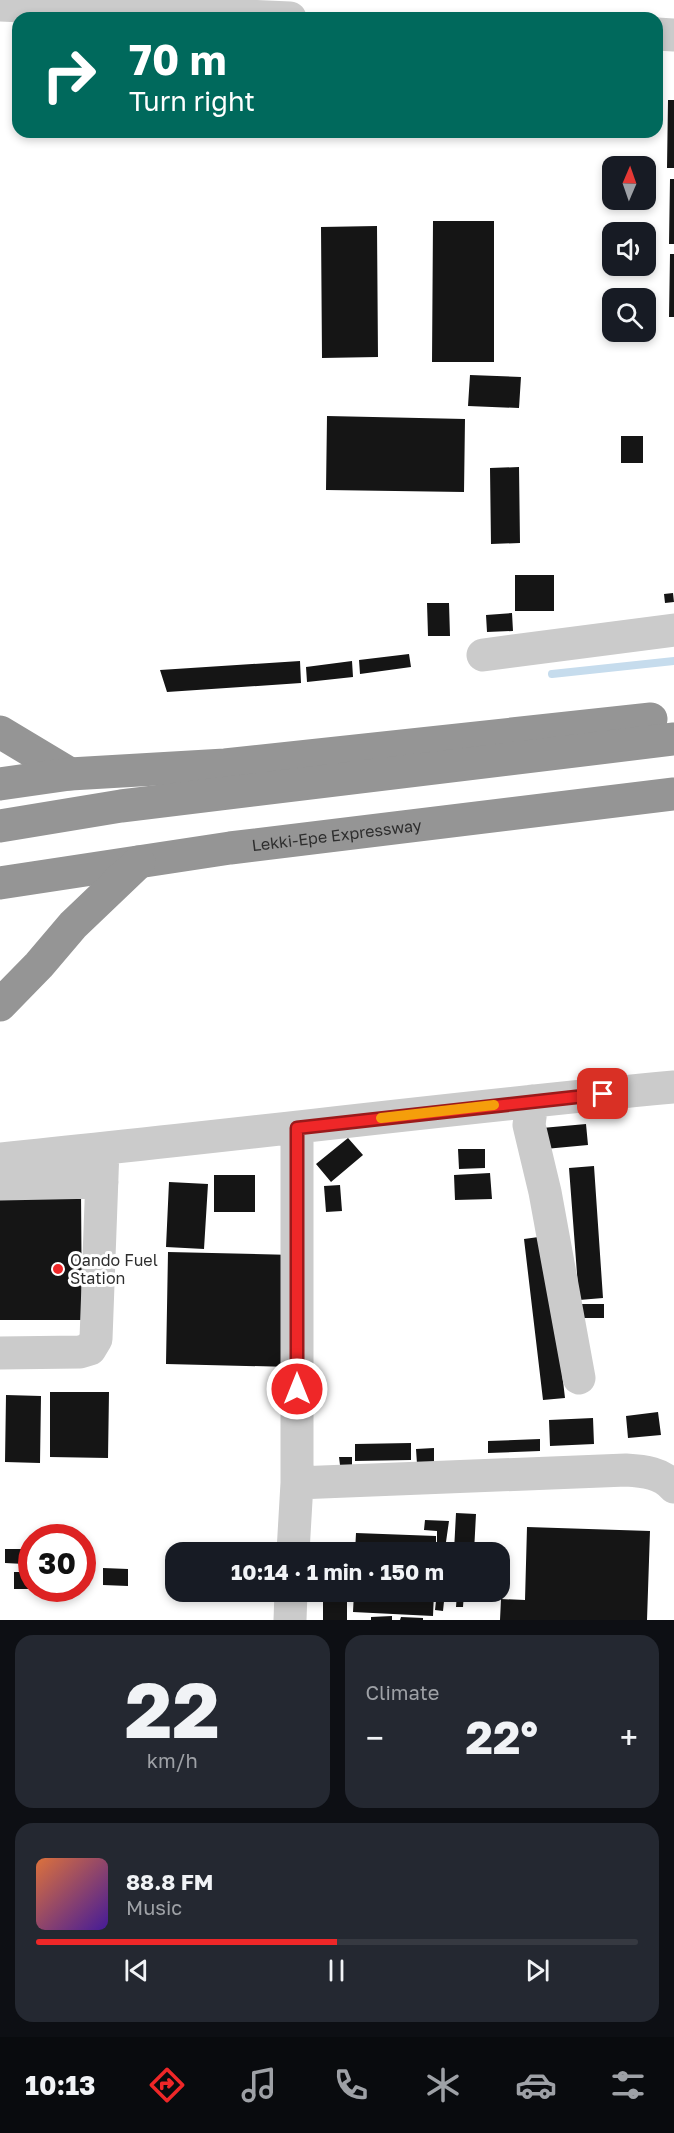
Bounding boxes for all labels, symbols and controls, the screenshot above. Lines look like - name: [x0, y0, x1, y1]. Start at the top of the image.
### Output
- text: 70 m: [129, 34, 226, 84]
- icon: right: [30, 36, 108, 114]
- text: Turn right: [129, 85, 255, 117]
- north arrow: [602, 156, 656, 210]
- map controls: [602, 156, 656, 342]
- button: sound: [602, 222, 656, 276]
- button: search: [602, 288, 656, 342]
- street label: Lekki-Epe Expressway: [251, 815, 423, 855]
- pin: [577, 1068, 628, 1119]
- icon: arrive: [586, 1077, 619, 1110]
- place label: Oando Fuel Station: [70, 1250, 158, 1288]
- marker: Oando Fuel Station: [51, 1262, 65, 1276]
- position arrow: [265, 1357, 329, 1421]
- speed limit sign: 30: [18, 1524, 96, 1602]
- text: 10:14 · 1 min · 150 m: [231, 1558, 444, 1585]
- text: 22: [125, 1662, 220, 1755]
- text: Climate: [366, 1680, 439, 1704]
- text: 22°: [466, 1710, 538, 1764]
- text: −: [366, 1718, 384, 1757]
- text: +: [620, 1718, 638, 1757]
- text: km/h: [147, 1748, 198, 1772]
- text: 88.8 FM: [126, 1868, 213, 1895]
- text: Music: [126, 1895, 182, 1919]
- icon: previous: [120, 1954, 153, 1987]
- icon: pause: [320, 1954, 353, 1987]
- icon: next: [521, 1954, 554, 1987]
- icon: directions: [146, 2064, 188, 2106]
- icon: music: [238, 2064, 280, 2106]
- icon: phone: [330, 2064, 372, 2106]
- icon: climate: [422, 2064, 464, 2106]
- icon: car: [515, 2064, 557, 2106]
- icon: filters: [607, 2064, 649, 2106]
- text: 10:13: [25, 2069, 96, 2101]

